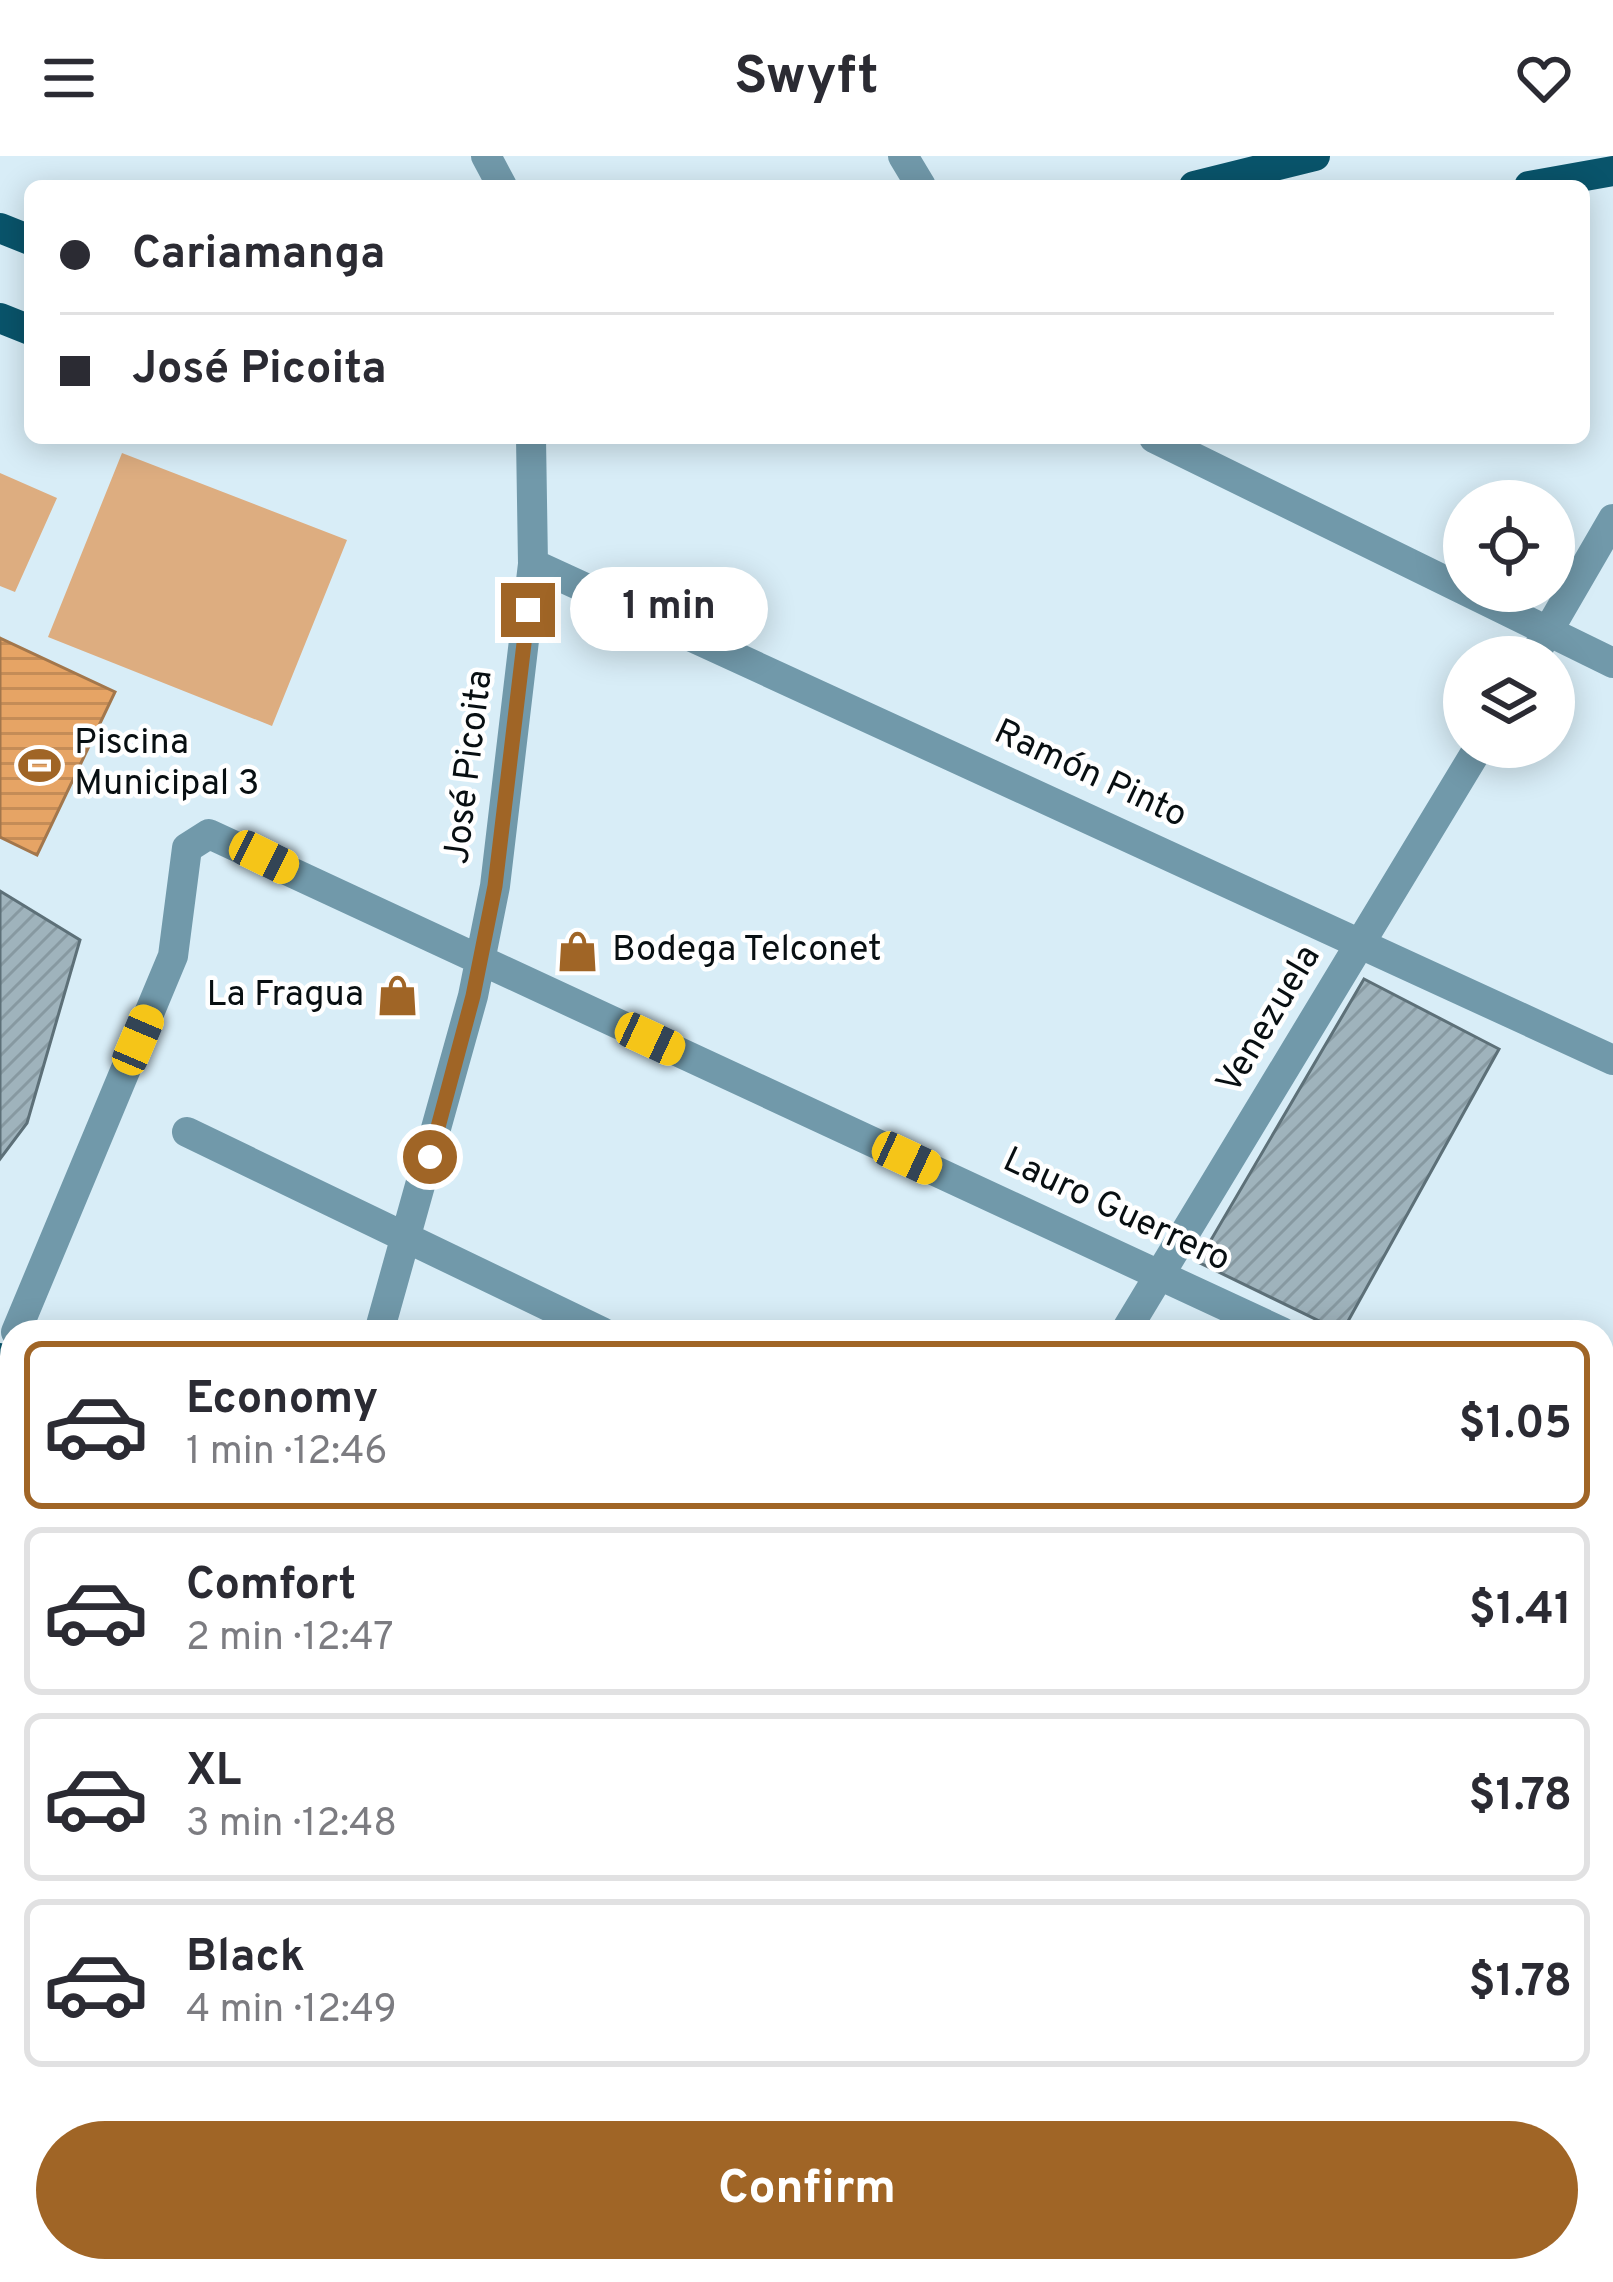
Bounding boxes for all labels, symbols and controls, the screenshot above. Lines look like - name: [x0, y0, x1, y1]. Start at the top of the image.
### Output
- text: Swyft: [734, 44, 879, 113]
- icon: menu: [36, 45, 102, 111]
- icon: heart: [1511, 45, 1577, 111]
- text: Cariamanga: [132, 227, 385, 284]
- text: José Picoita: [132, 342, 387, 399]
- map controls: [1443, 480, 1575, 768]
- button: locate: [1443, 480, 1575, 612]
- callout: 1 min: [570, 568, 768, 652]
- route end: [501, 583, 555, 637]
- text: 1 min: [622, 584, 716, 633]
- button: layers: [1443, 636, 1575, 768]
- street label: José Picoita: [435, 667, 505, 867]
- street label: Ramón Pinto: [986, 710, 1194, 840]
- place label: Piscina Municipal 3: [74, 721, 259, 808]
- sports icon: Piscina Municipal 3: [17, 742, 63, 788]
- car: [224, 825, 304, 889]
- shop icon: Bodega Telconet: [555, 928, 601, 974]
- place label: Bodega Telconet: [612, 928, 882, 974]
- street label: Venezuela: [1208, 937, 1332, 1103]
- place label: La Fragua: [206, 973, 364, 1019]
- shop icon: La Fragua: [375, 973, 421, 1019]
- car: [107, 1000, 169, 1080]
- car: [610, 1007, 690, 1071]
- car: [867, 1126, 947, 1190]
- route start: [403, 1130, 457, 1184]
- street label: Lauro Guerrero: [995, 1138, 1237, 1284]
- icon: car: [42, 1371, 150, 1479]
- text: Economy: [186, 1372, 378, 1429]
- text: $1.05: [1459, 1397, 1572, 1454]
- text: 1 min · 12:46: [186, 1429, 388, 1478]
- icon: car: [42, 1557, 150, 1665]
- text: Comfort: [186, 1558, 356, 1615]
- text: $1.41: [1469, 1583, 1572, 1640]
- text: 2 min · 12:47: [186, 1615, 394, 1664]
- icon: car: [42, 1743, 150, 1851]
- text: XL: [186, 1744, 241, 1801]
- text: $1.78: [1468, 1769, 1572, 1826]
- text: 3 min · 12:48: [186, 1801, 397, 1850]
- icon: car: [42, 1929, 150, 2037]
- text: Black: [186, 1930, 305, 1987]
- text: $1.78: [1468, 1955, 1572, 2012]
- text: 4 min · 12:49: [186, 1987, 397, 2036]
- button: Confirm: [36, 2121, 1578, 2259]

